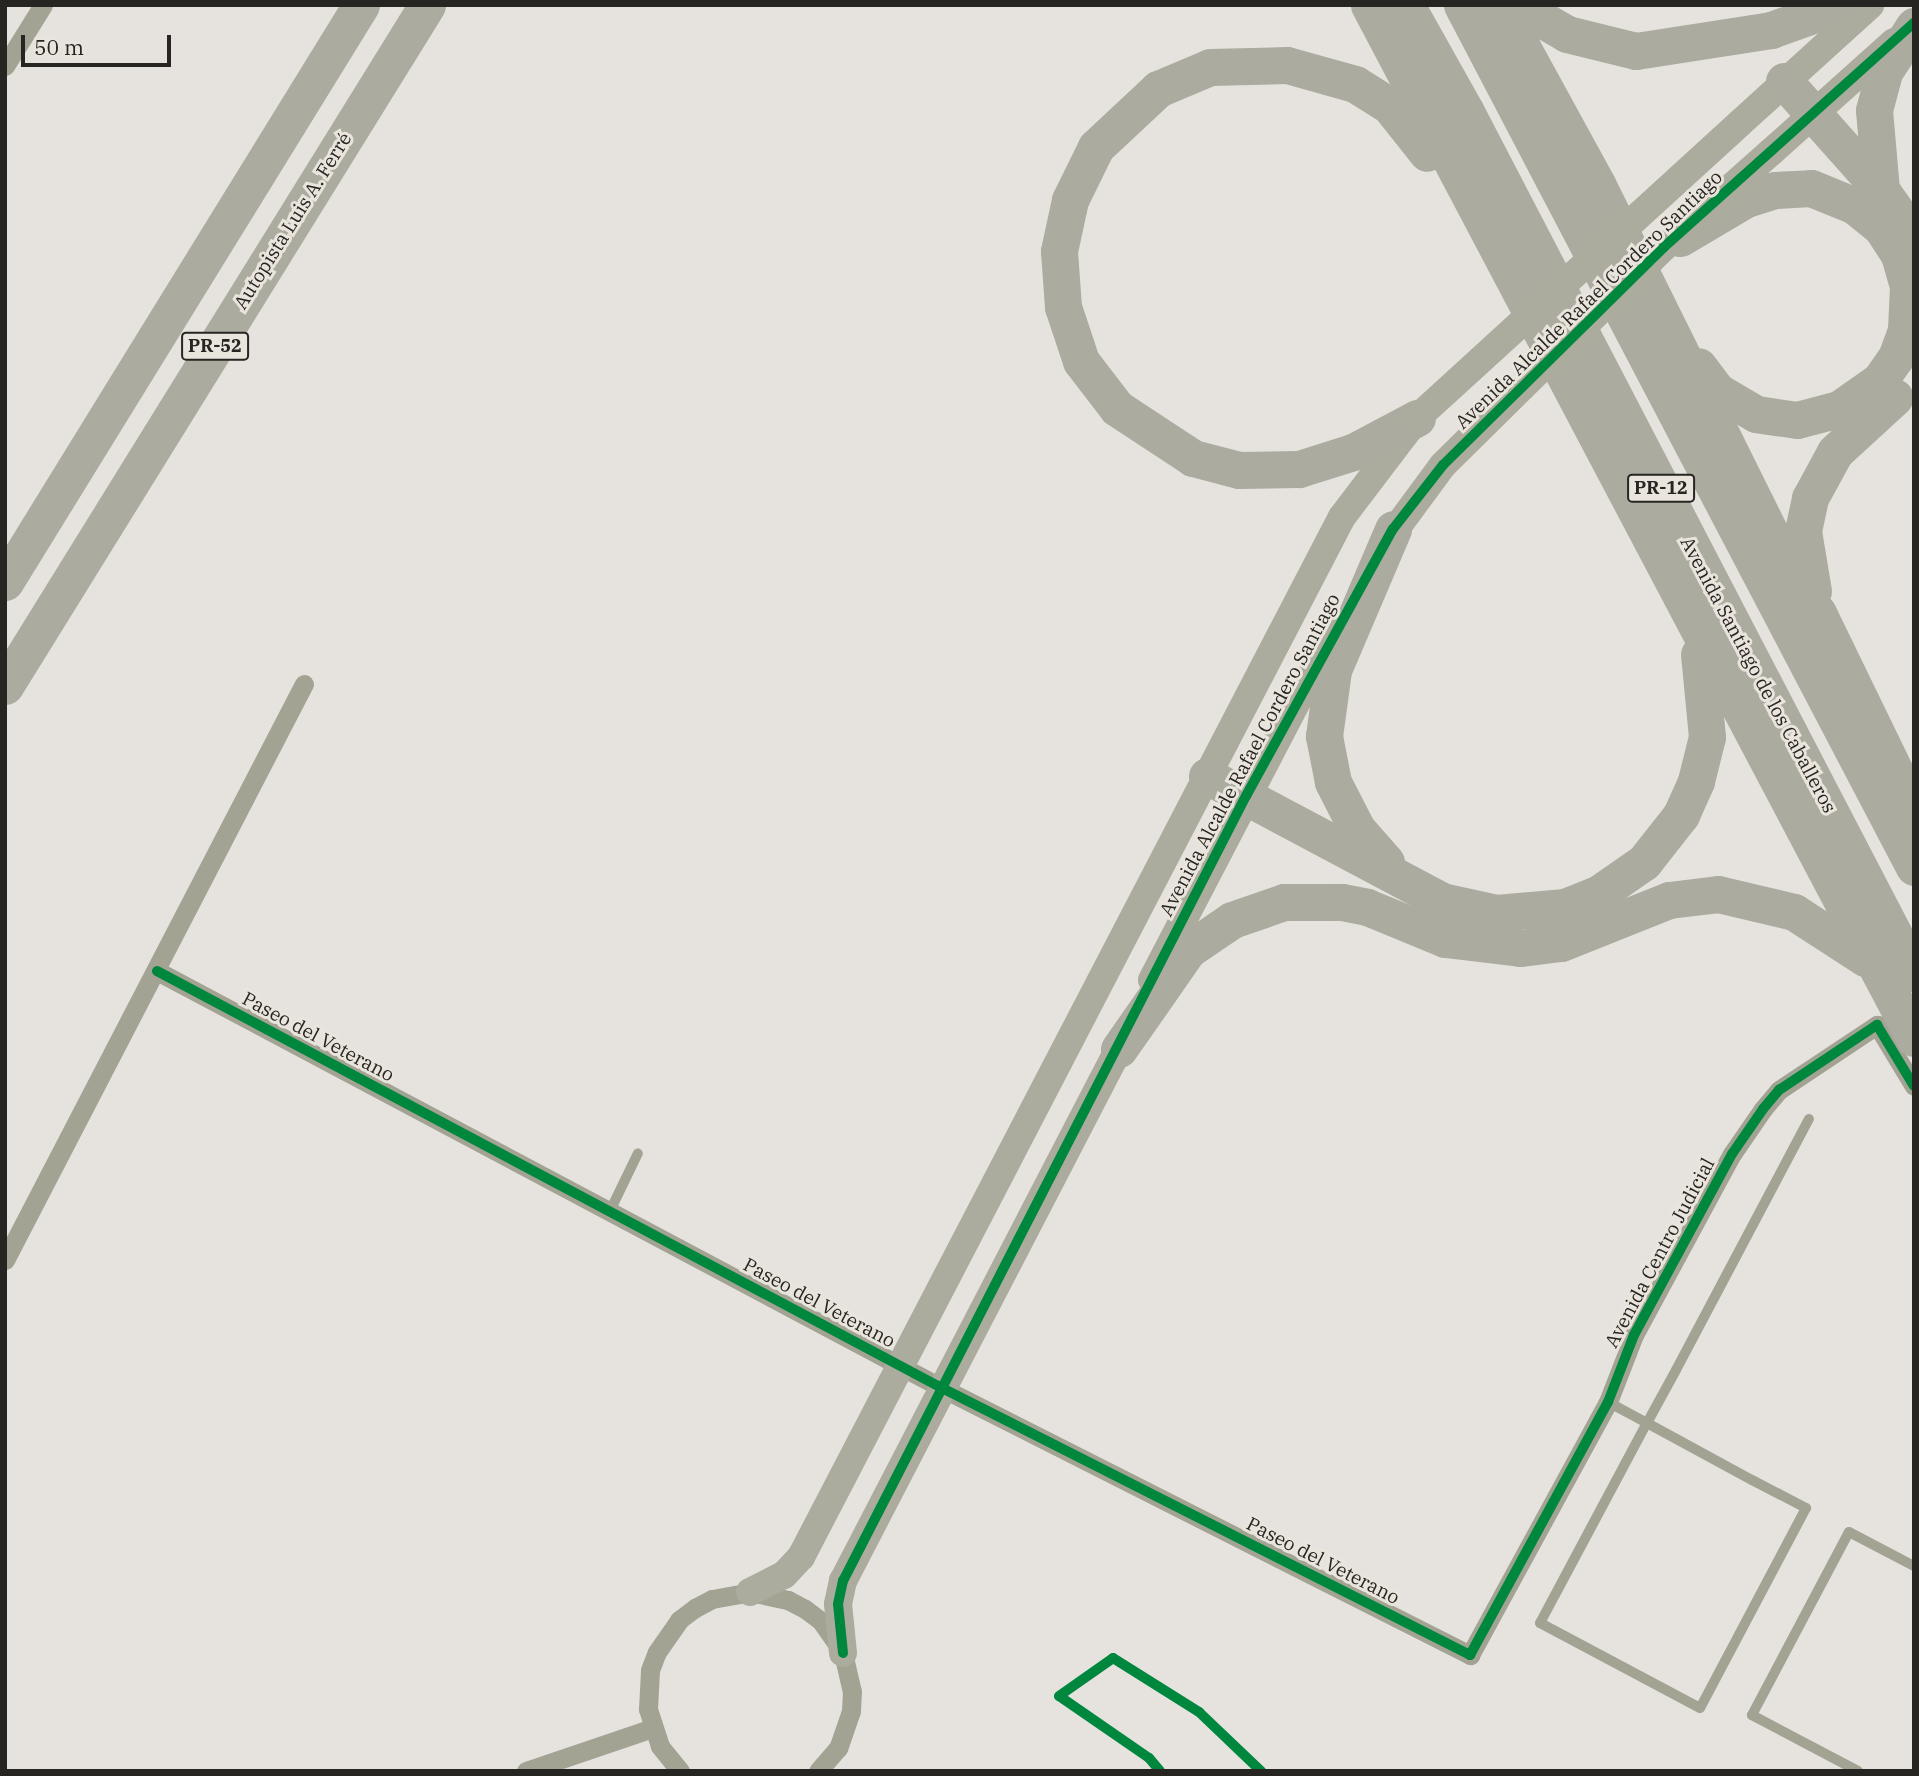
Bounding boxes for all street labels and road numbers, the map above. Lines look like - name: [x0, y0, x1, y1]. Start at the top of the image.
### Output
- street label: Autopista Luis A. Ferré: [229, 129, 357, 313]
- street label: Avenida Alcalde Rafael Cordero Santiago: [1451, 166, 1727, 434]
- road number: PR-52: [180, 332, 250, 360]
- road number: PR-12: [1626, 474, 1696, 502]
- street label: Avenida Santiago de los Caballeros: [1675, 533, 1841, 817]
- street label: Avenida Alcalde Rafael Cordero Santiago: [1155, 590, 1345, 920]
- street label: Paseo del Veterano: [238, 987, 398, 1087]
- street label: Avenida Centro Judicial: [1600, 1154, 1720, 1352]
- street label: Paseo del Veterano: [739, 1253, 899, 1353]
- street label: Paseo del Veterano: [1243, 1513, 1403, 1609]

